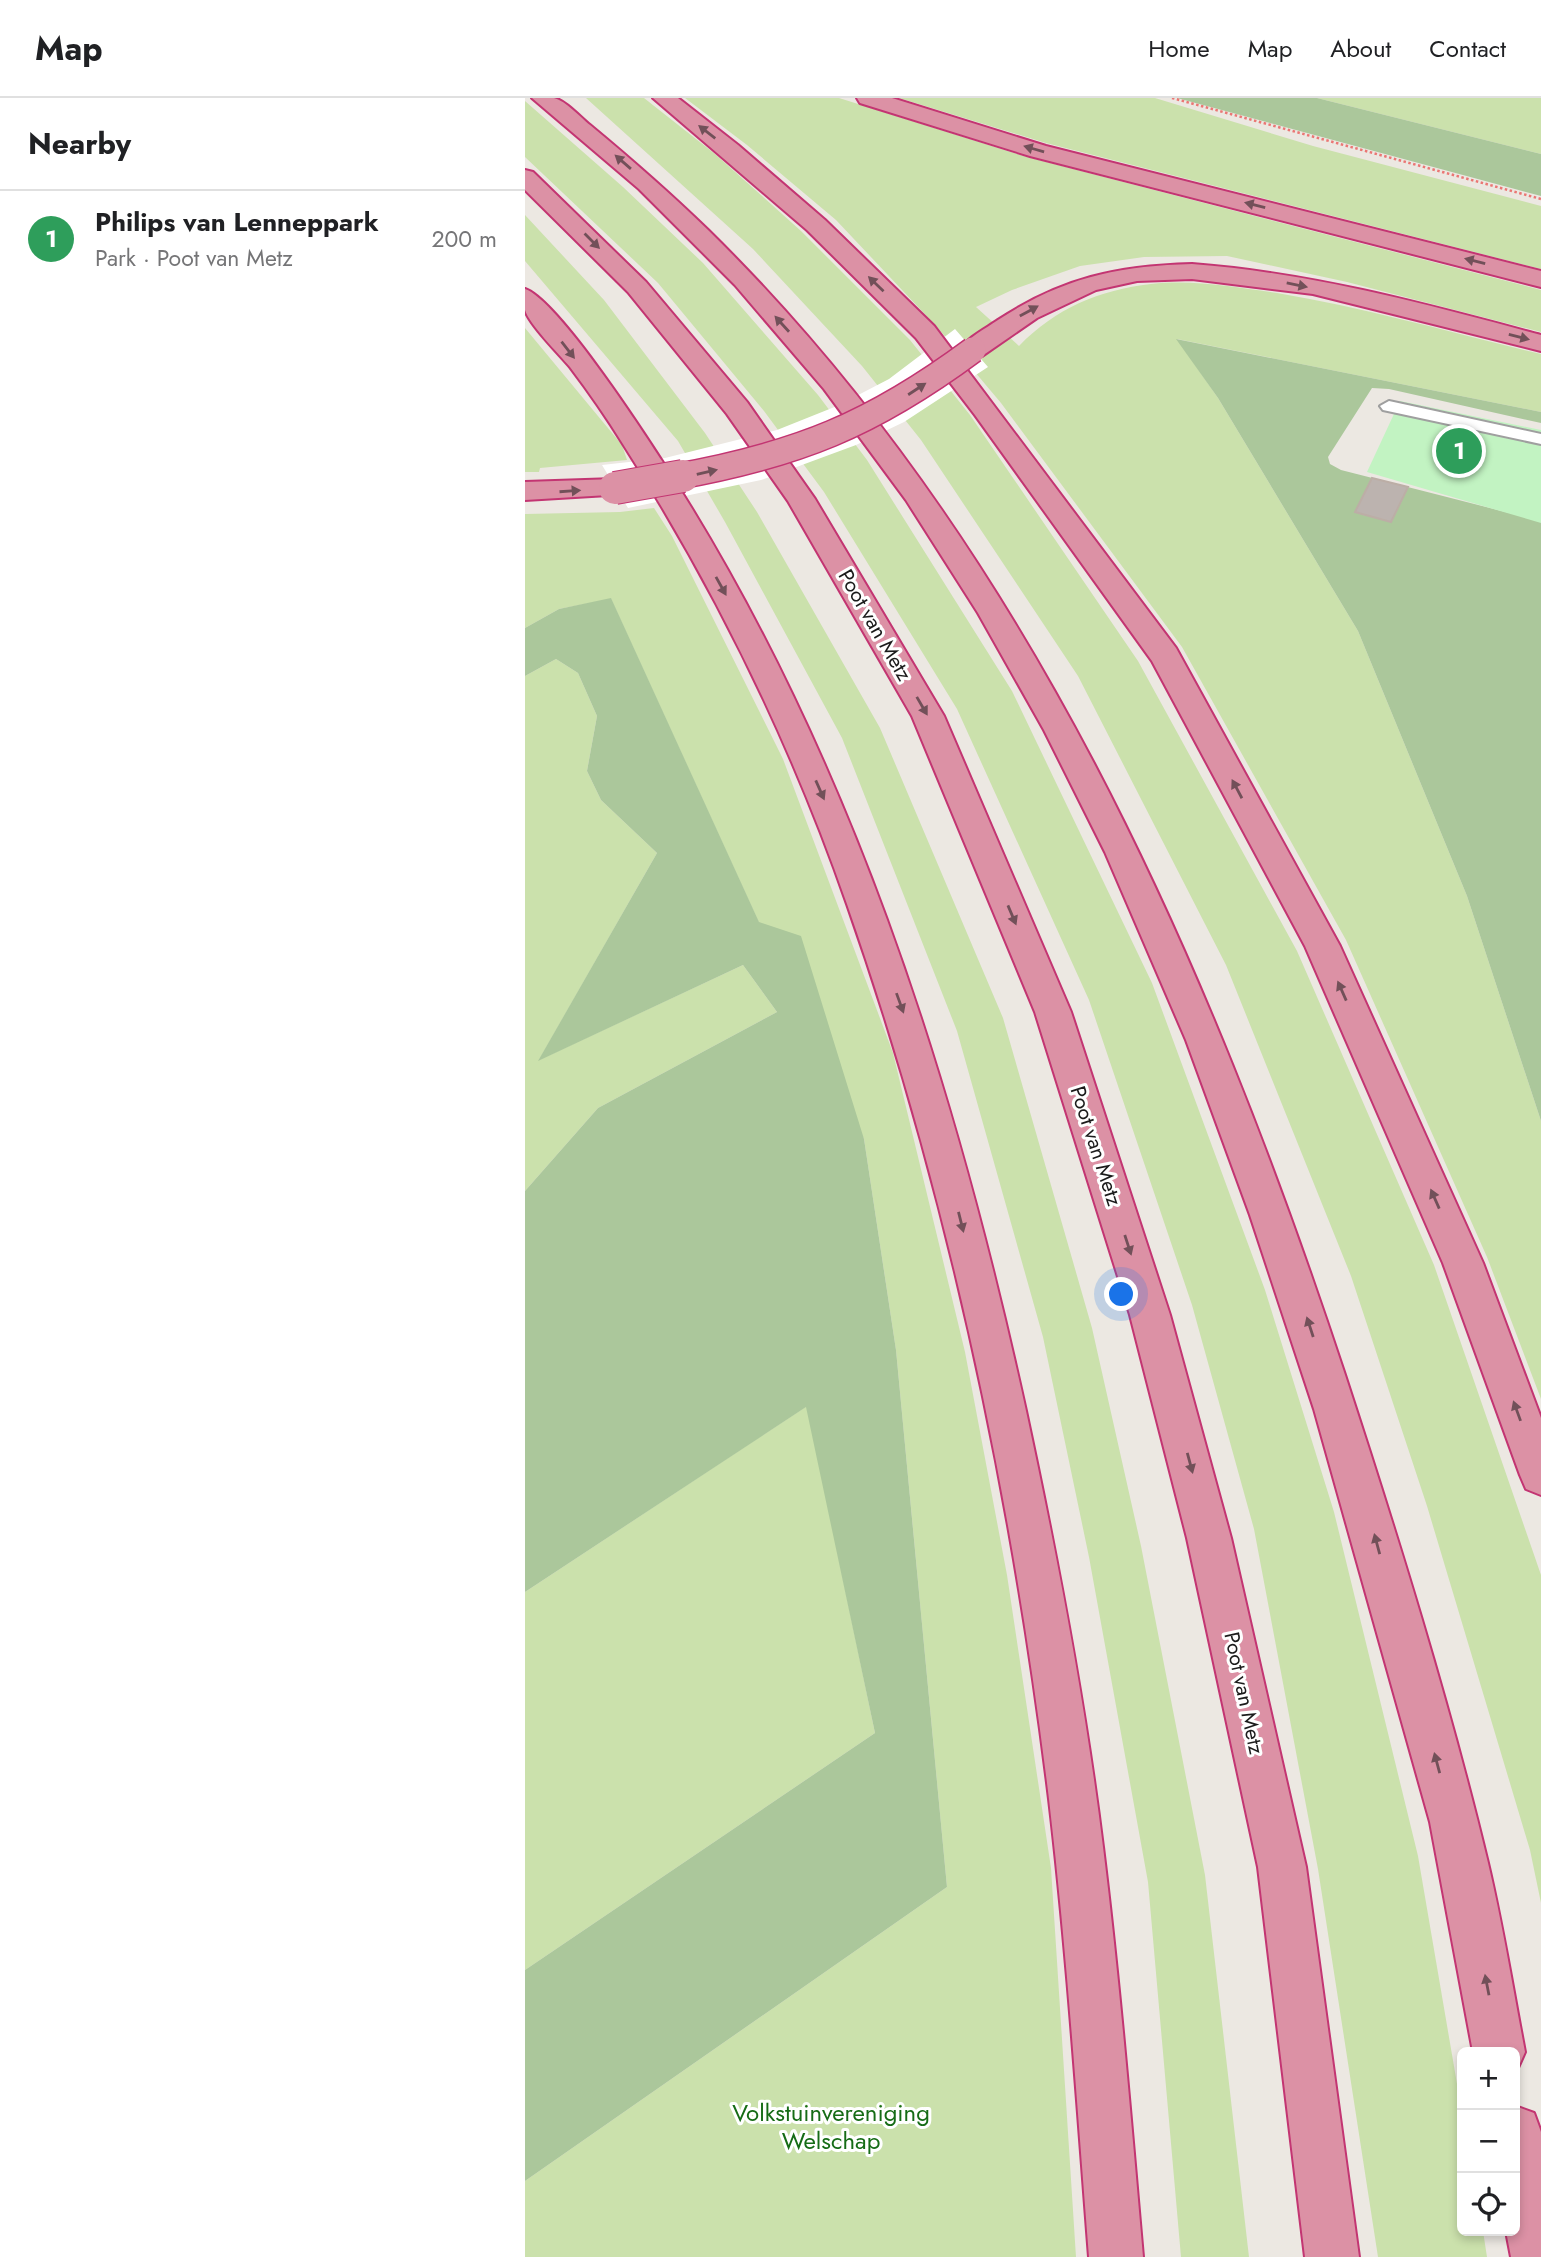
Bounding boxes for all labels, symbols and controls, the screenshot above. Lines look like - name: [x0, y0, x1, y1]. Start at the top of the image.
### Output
- text: Map: [35, 25, 103, 72]
- text: Home: [1148, 31, 1210, 66]
- text: Map: [1248, 31, 1292, 66]
- text: About: [1330, 31, 1391, 66]
- text: Contact: [1429, 31, 1506, 66]
- text: Nearby: [28, 122, 131, 165]
- one-way arrow: [699, 125, 716, 140]
- one-way arrow: [1023, 144, 1044, 154]
- one-way arrow: [614, 155, 631, 170]
- one-way arrow: [1243, 199, 1265, 210]
- text: Philips van Lenneppark: [95, 203, 379, 241]
- text: 1: [45, 222, 57, 256]
- text: 200 m: [431, 222, 497, 256]
- one-way arrow: [584, 232, 601, 249]
- text: Park · Poot van Metz: [95, 241, 293, 275]
- one-way arrow: [1464, 255, 1486, 266]
- one-way arrow: [868, 277, 885, 293]
- one-way arrow: [1286, 280, 1308, 291]
- one-way arrow: [1020, 305, 1039, 317]
- one-way arrow: [774, 315, 790, 333]
- one-way arrow: [1508, 332, 1530, 343]
- one-way arrow: [561, 341, 575, 359]
- one-way arrow: [907, 383, 927, 396]
- pin: 1: [1436, 425, 1482, 477]
- one-way arrow: [696, 466, 718, 477]
- one-way arrow: [559, 485, 581, 496]
- street label: Poot van Metz: [831, 564, 919, 687]
- one-way arrow: [715, 576, 727, 595]
- one-way arrow: [916, 696, 928, 716]
- one-way arrow: [814, 780, 825, 801]
- one-way arrow: [1231, 780, 1243, 799]
- one-way arrow: [1007, 904, 1018, 925]
- one-way arrow: [1336, 981, 1348, 1001]
- one-way arrow: [895, 993, 906, 1014]
- street label: Poot van Metz: [1063, 1082, 1130, 1210]
- one-way arrow: [1429, 1189, 1441, 1209]
- one-way arrow: [956, 1211, 967, 1233]
- one-way arrow: [1123, 1234, 1134, 1255]
- your location: [1104, 1277, 1138, 1311]
- one-way arrow: [1304, 1316, 1314, 1337]
- one-way arrow: [1512, 1400, 1523, 1421]
- one-way arrow: [1185, 1453, 1195, 1474]
- one-way arrow: [1372, 1533, 1382, 1554]
- street label: Poot van Metz: [1216, 1629, 1272, 1757]
- one-way arrow: [1431, 1752, 1442, 1774]
- one-way arrow: [1481, 1974, 1492, 1996]
- map controls: [1457, 2047, 1520, 2236]
- button: +: [1457, 2047, 1520, 2110]
- park label: Volkstuinvereniging Welschap: [732, 2095, 930, 2158]
- button: −: [1457, 2110, 1520, 2173]
- button: locate: [1457, 2173, 1520, 2236]

